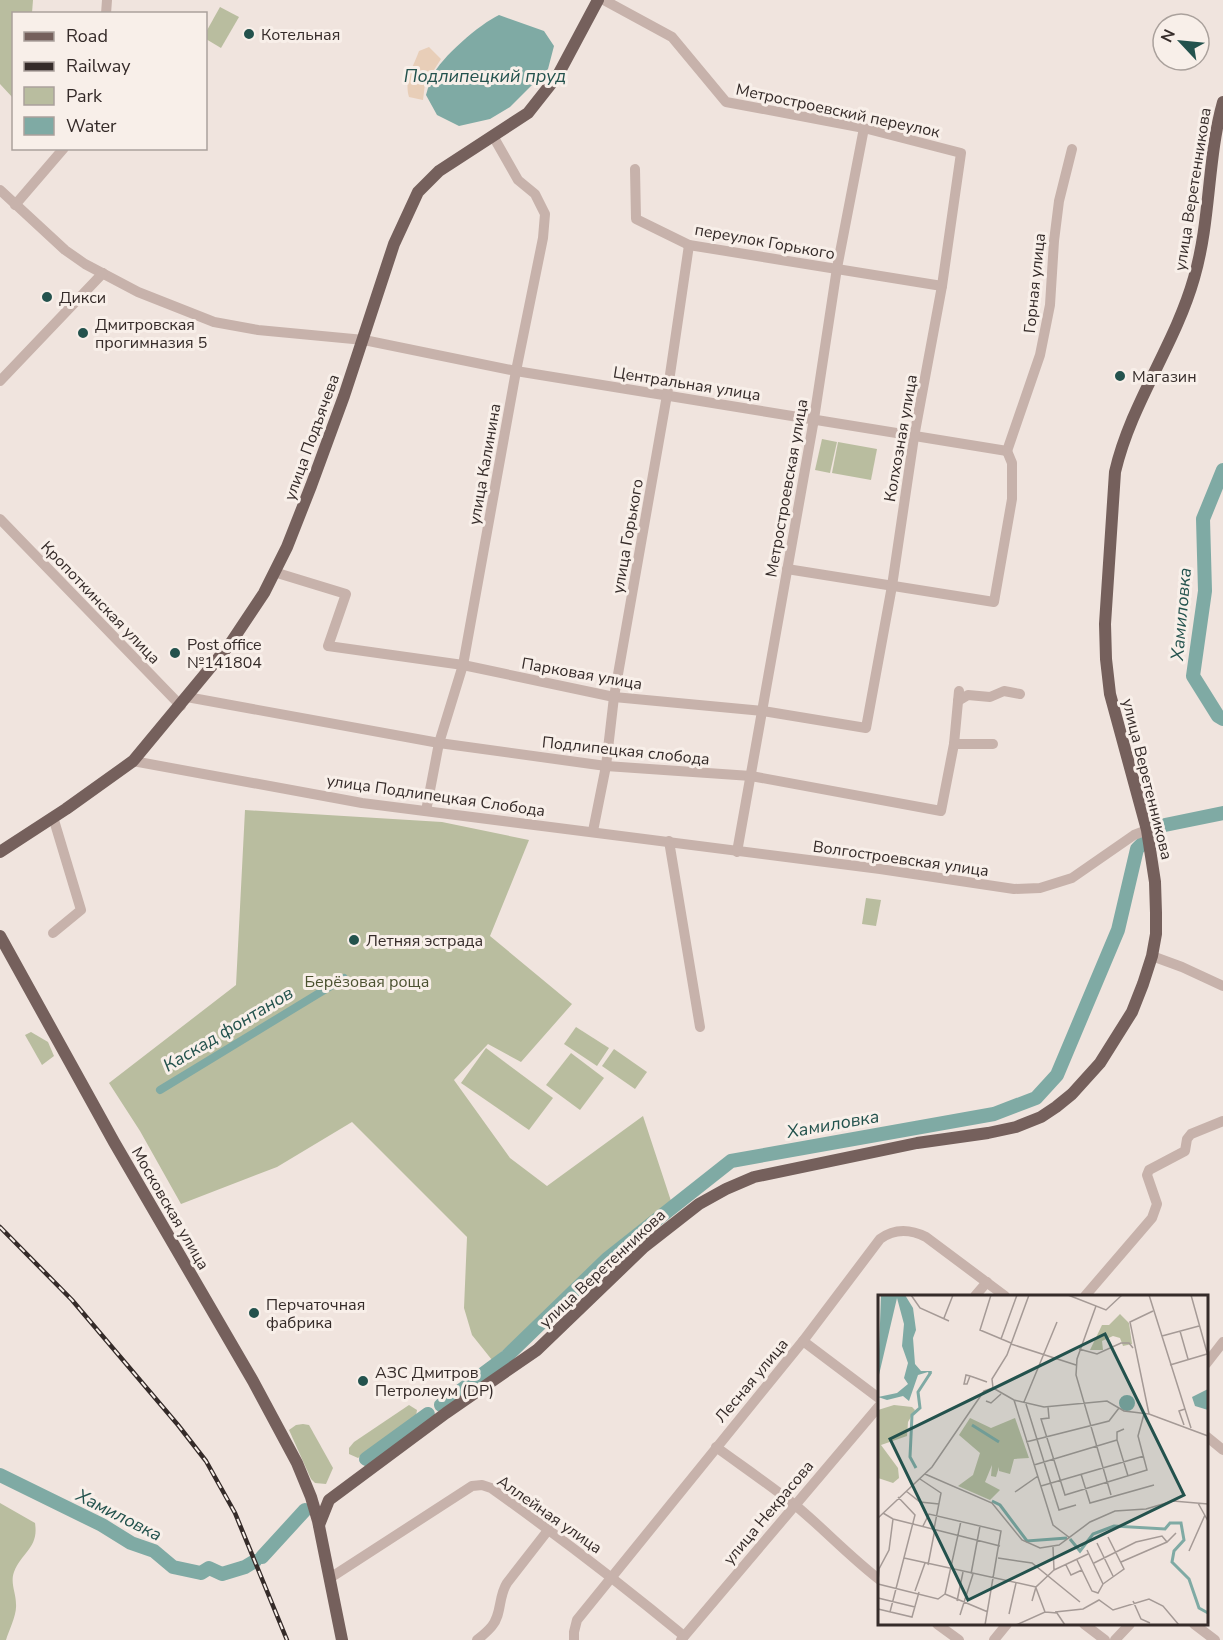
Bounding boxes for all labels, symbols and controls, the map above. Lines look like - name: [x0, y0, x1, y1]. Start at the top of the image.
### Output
- legend: [12, 12, 207, 150]
- north arrow: [1151, 12, 1211, 72]
- text: Road: [66, 24, 108, 48]
- place label: Котельная: [261, 24, 340, 46]
- text: N: [1156, 26, 1181, 46]
- marker: Котельная: [242, 27, 256, 41]
- text: Railway: [66, 54, 131, 78]
- water label: Подлипецкий пруд: [404, 64, 566, 88]
- street label: Метростроевский переулок: [734, 79, 942, 143]
- text: Park: [66, 84, 103, 108]
- street label: улица Веретенникова: [1169, 106, 1217, 272]
- text: Water: [66, 114, 117, 138]
- street label: переулок Горького: [693, 219, 837, 265]
- street label: Горная улица: [1019, 232, 1051, 334]
- place label: Дикси: [59, 287, 106, 309]
- marker: Дикси: [40, 290, 54, 304]
- place label: Дмитровская прогимназия 5: [95, 314, 207, 354]
- marker: Дмитровская прогимназия 5: [76, 326, 90, 340]
- street label: Центральная улица: [611, 361, 762, 407]
- place label: Магазин: [1132, 366, 1197, 388]
- marker: Магазин: [1113, 369, 1127, 383]
- street label: улица Подъячева: [279, 371, 345, 504]
- street label: Колхозная улица: [879, 373, 923, 504]
- street label: Метростроевская улица: [760, 397, 813, 579]
- street label: улица Калинина: [463, 402, 506, 527]
- street label: улица Горького: [607, 477, 649, 595]
- street label: Кропоткинская улица: [36, 536, 165, 669]
- water label: Хамиловка: [1165, 566, 1197, 663]
- place label: Post office №141804: [187, 634, 262, 674]
- marker: Post office №141804: [168, 646, 182, 660]
- street label: Парковая улица: [520, 653, 644, 695]
- street label: улица Веретенникова: [1116, 696, 1178, 862]
- street label: Подлипецкая слобода: [541, 731, 711, 771]
- street label: улица Подлипецкая Слобода: [325, 770, 547, 822]
- street label: Волгостроевская улица: [811, 836, 990, 882]
- place label: Летняя эстрада: [366, 930, 483, 952]
- marker: Летняя эстрада: [347, 933, 361, 947]
- park label: Берёзовая роща: [305, 971, 429, 993]
- water label: Каскад фонтанов: [159, 981, 298, 1077]
- water label: Хамиловка: [784, 1104, 881, 1144]
- street label: Московская улица: [126, 1143, 214, 1274]
- street label: улица Веретенникова: [535, 1204, 671, 1333]
- place label: Перчаточная фабрика: [266, 1294, 365, 1334]
- inset map: [878, 1295, 1208, 1625]
- marker: Перчаточная фабрика: [247, 1306, 261, 1320]
- street label: Лесная улица: [710, 1334, 793, 1427]
- place label: АЗС Дмитров Петролеум (DP): [375, 1362, 494, 1402]
- marker: АЗС Дмитров Петролеум (DP): [356, 1374, 370, 1388]
- street label: улица Некрасова: [719, 1456, 819, 1570]
- street label: Аллейная улица: [493, 1470, 606, 1559]
- water label: Хамиловка: [71, 1483, 166, 1547]

